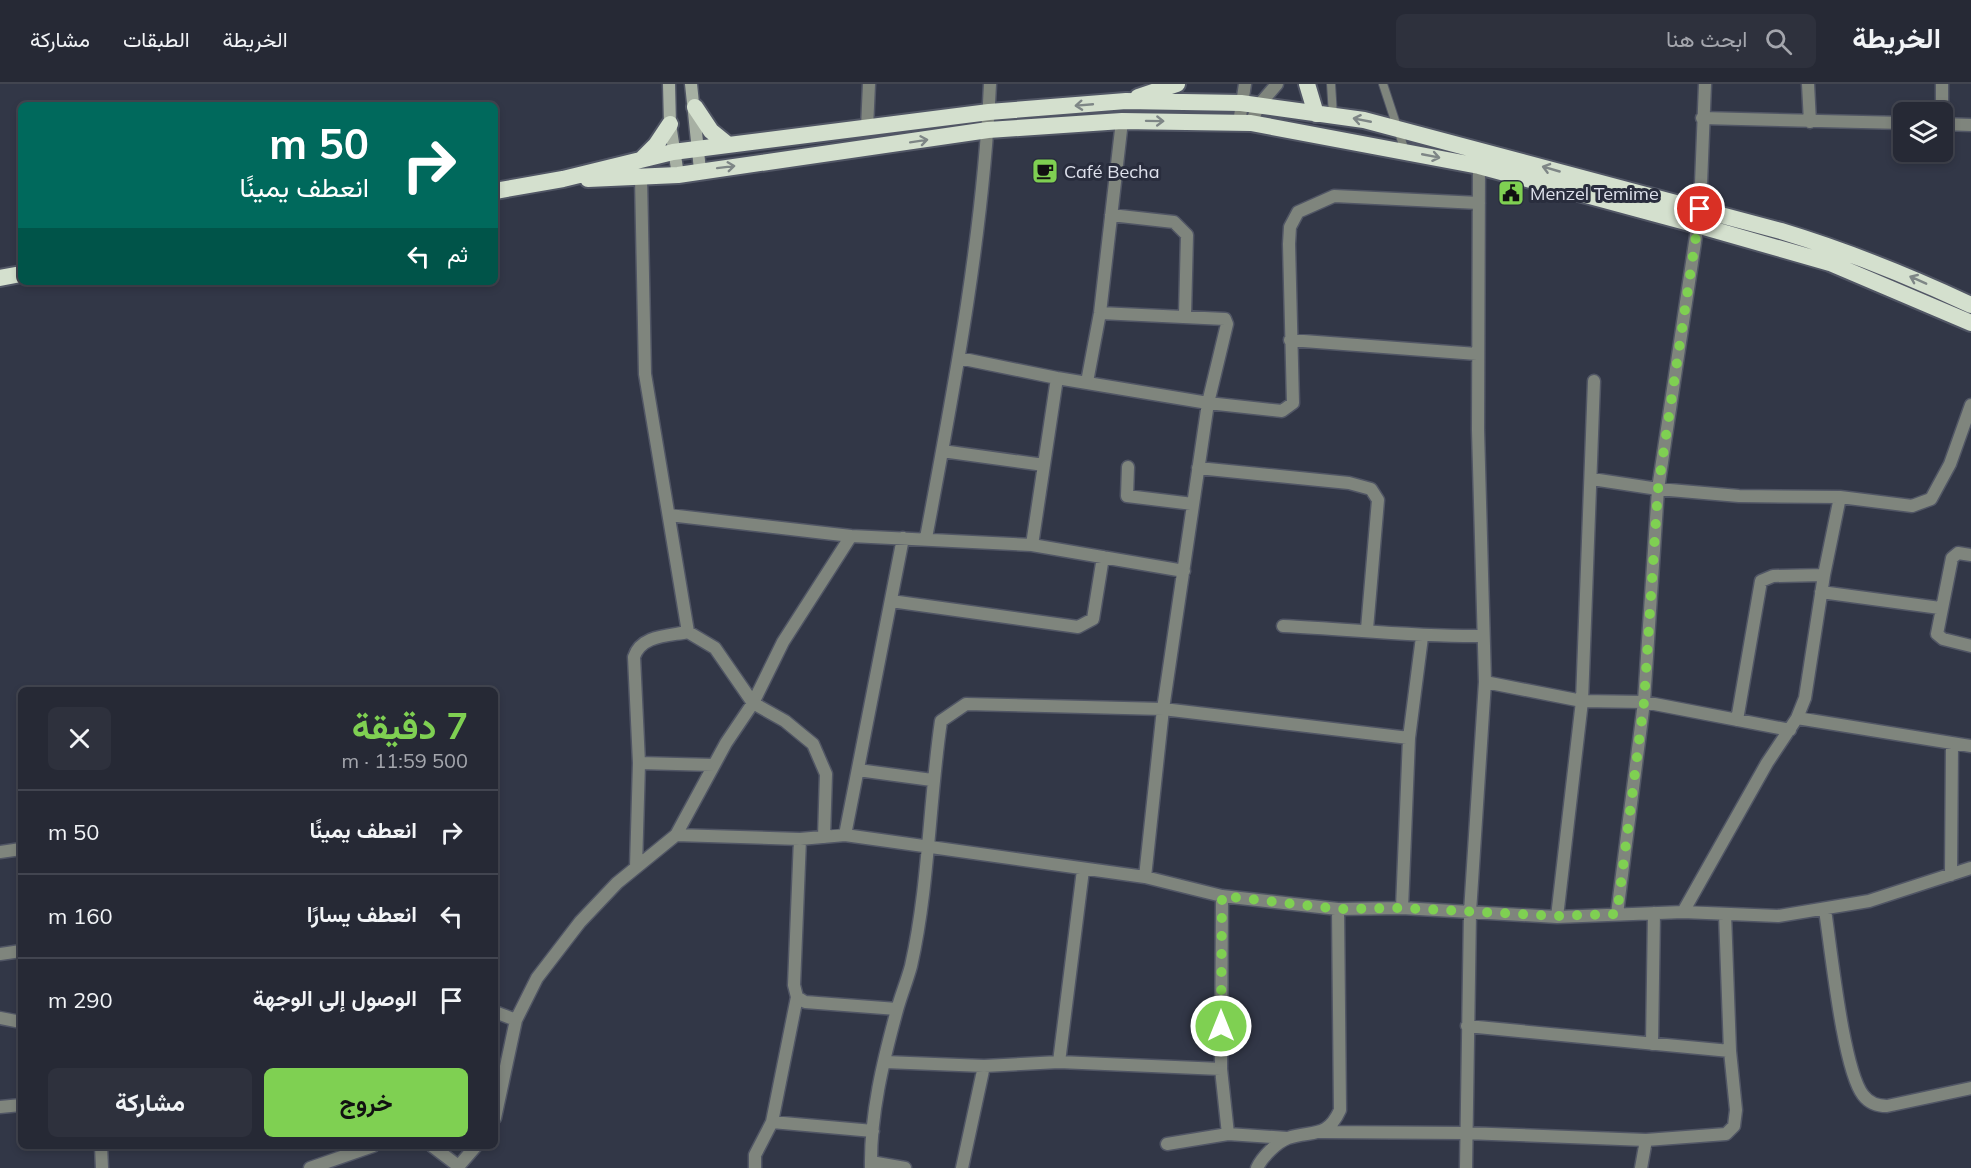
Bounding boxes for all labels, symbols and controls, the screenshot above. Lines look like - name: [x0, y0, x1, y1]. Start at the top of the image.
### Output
- search box: [1396, 14, 1816, 68]
- text: الخريطة: [1852, 20, 1941, 55]
- text: ابحث هنا: [1666, 25, 1747, 53]
- icon: search: [1762, 25, 1795, 58]
- text: مشاركة: [30, 26, 90, 52]
- text: الطبقات: [123, 26, 190, 52]
- text: الخريطة: [223, 26, 288, 52]
- one-way arrow: [1075, 99, 1095, 110]
- map controls: [1893, 102, 1953, 162]
- button: layers: [1893, 102, 1953, 162]
- one-way arrow: [1353, 114, 1372, 125]
- one-way arrow: [1145, 115, 1165, 127]
- text: 50 m: [269, 117, 369, 170]
- icon: right: [390, 126, 468, 204]
- one-way arrow: [909, 135, 929, 146]
- one-way arrow: [1421, 151, 1440, 162]
- cafe icon: Café Becha: [1030, 156, 1060, 186]
- place label: Café Becha: [1064, 160, 1159, 183]
- one-way arrow: [716, 161, 736, 172]
- one-way arrow: [1542, 163, 1561, 174]
- text: انعطف يمينًا: [239, 170, 369, 204]
- public building icon: Menzel Temime: [1496, 178, 1526, 208]
- place label: Menzel Temime: [1530, 182, 1659, 205]
- pin: [1674, 183, 1725, 234]
- icon: arrive: [1683, 192, 1716, 225]
- icon: left: [402, 240, 435, 273]
- text: ثم: [447, 240, 468, 268]
- one-way arrow: [1909, 274, 1927, 285]
- text: 7 دقيقة: [352, 703, 468, 748]
- button: close: [48, 707, 111, 770]
- text: 500 m · 11:59: [342, 748, 468, 773]
- text: انعطف يمينًا: [310, 816, 417, 844]
- icon: right: [435, 816, 468, 849]
- text: 50 m: [48, 818, 99, 846]
- text: انعطف يسارًا: [307, 900, 417, 928]
- icon: left: [435, 900, 468, 933]
- text: 160 m: [48, 902, 113, 930]
- text: الوصول إلى الوجهة: [253, 984, 417, 1012]
- icon: arrive: [435, 984, 468, 1017]
- text: 290 m: [48, 986, 113, 1014]
- position arrow: [1189, 994, 1253, 1058]
- button: مشاركة: [48, 1068, 252, 1137]
- button: خروج: [264, 1068, 468, 1137]

